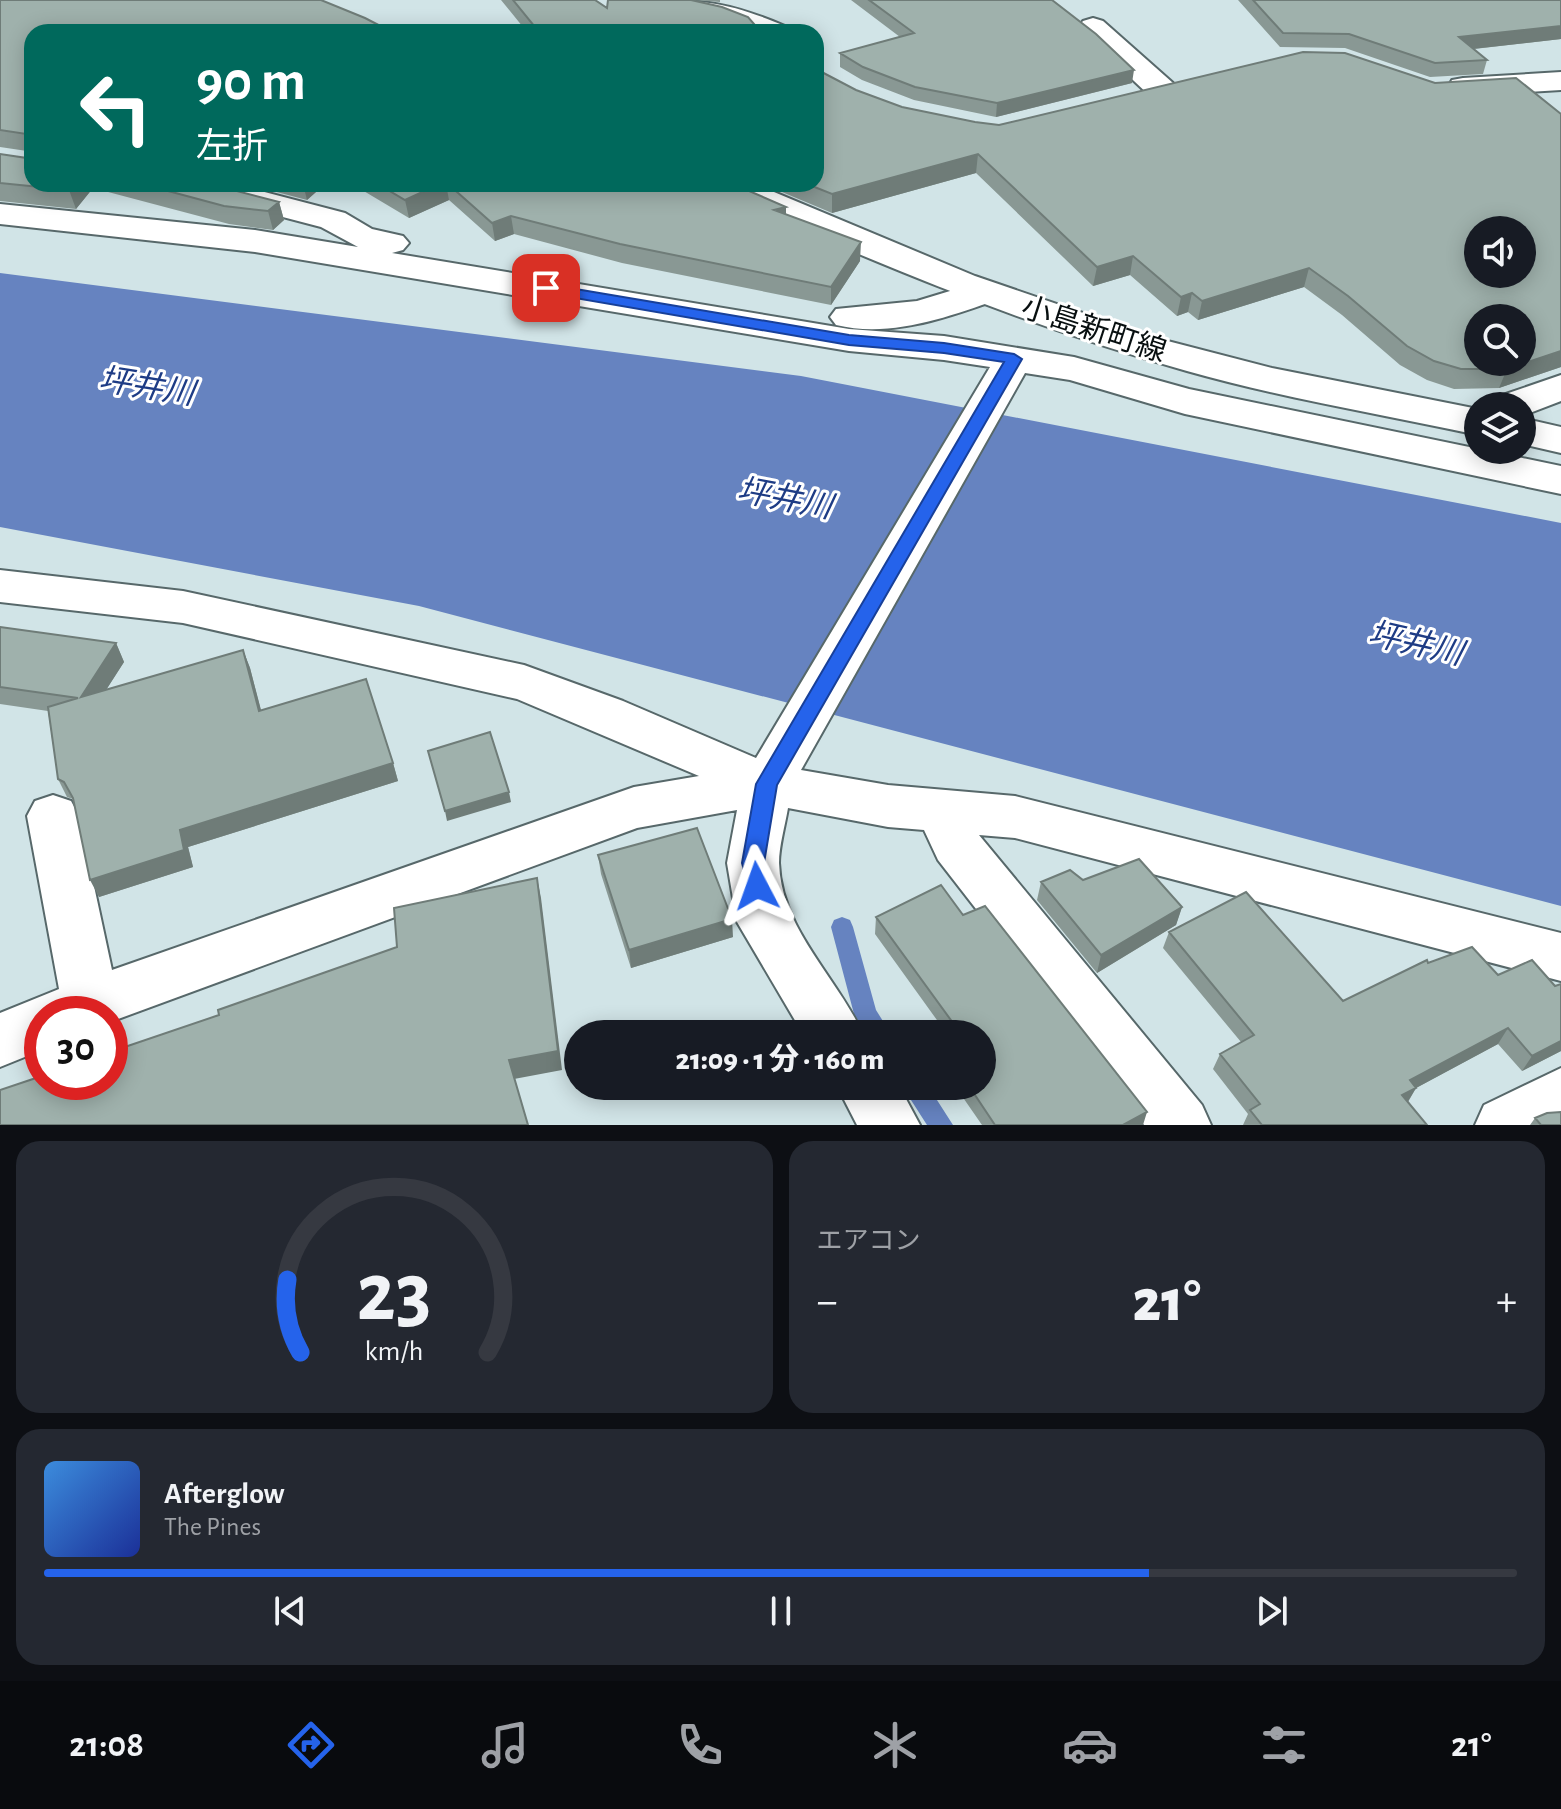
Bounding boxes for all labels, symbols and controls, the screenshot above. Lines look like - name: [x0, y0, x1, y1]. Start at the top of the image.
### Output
- text: 90 m: [196, 54, 306, 110]
- icon: left: [64, 56, 168, 160]
- text: 左折: [196, 129, 268, 165]
- map controls: [1464, 216, 1536, 464]
- button: sound: [1464, 216, 1536, 288]
- pin: [512, 254, 580, 322]
- icon: arrive: [524, 266, 568, 310]
- street label: 小島新町線: [1018, 291, 1170, 367]
- button: search: [1464, 304, 1536, 376]
- water label: 坪井川: [97, 363, 200, 411]
- button: layers: [1464, 392, 1536, 464]
- water label: 坪井川: [735, 473, 838, 524]
- water label: 坪井川: [1365, 617, 1469, 671]
- position arrow: [715, 844, 799, 928]
- speed limit sign: 30: [24, 996, 128, 1100]
- text: 21:09 · 1 分 · 160 m: [676, 1045, 884, 1075]
- text: エアコン: [817, 1228, 921, 1254]
- text: 23: [357, 1252, 432, 1336]
- text: 21°: [1133, 1272, 1201, 1332]
- text: −: [817, 1280, 838, 1324]
- text: +: [1496, 1280, 1517, 1324]
- text: km/h: [365, 1337, 424, 1366]
- text: Afterglow: [164, 1479, 285, 1509]
- text: The Pines: [164, 1514, 261, 1540]
- icon: previous: [268, 1589, 312, 1633]
- icon: pause: [759, 1589, 803, 1633]
- icon: next: [1250, 1589, 1294, 1633]
- icon: directions: [283, 1717, 339, 1773]
- icon: music: [477, 1717, 533, 1773]
- icon: phone: [672, 1717, 728, 1773]
- icon: climate: [867, 1717, 923, 1773]
- icon: car: [1062, 1717, 1118, 1773]
- icon: filters: [1256, 1717, 1312, 1773]
- text: 21:08: [69, 1727, 144, 1763]
- text: 21°: [1451, 1727, 1492, 1763]

